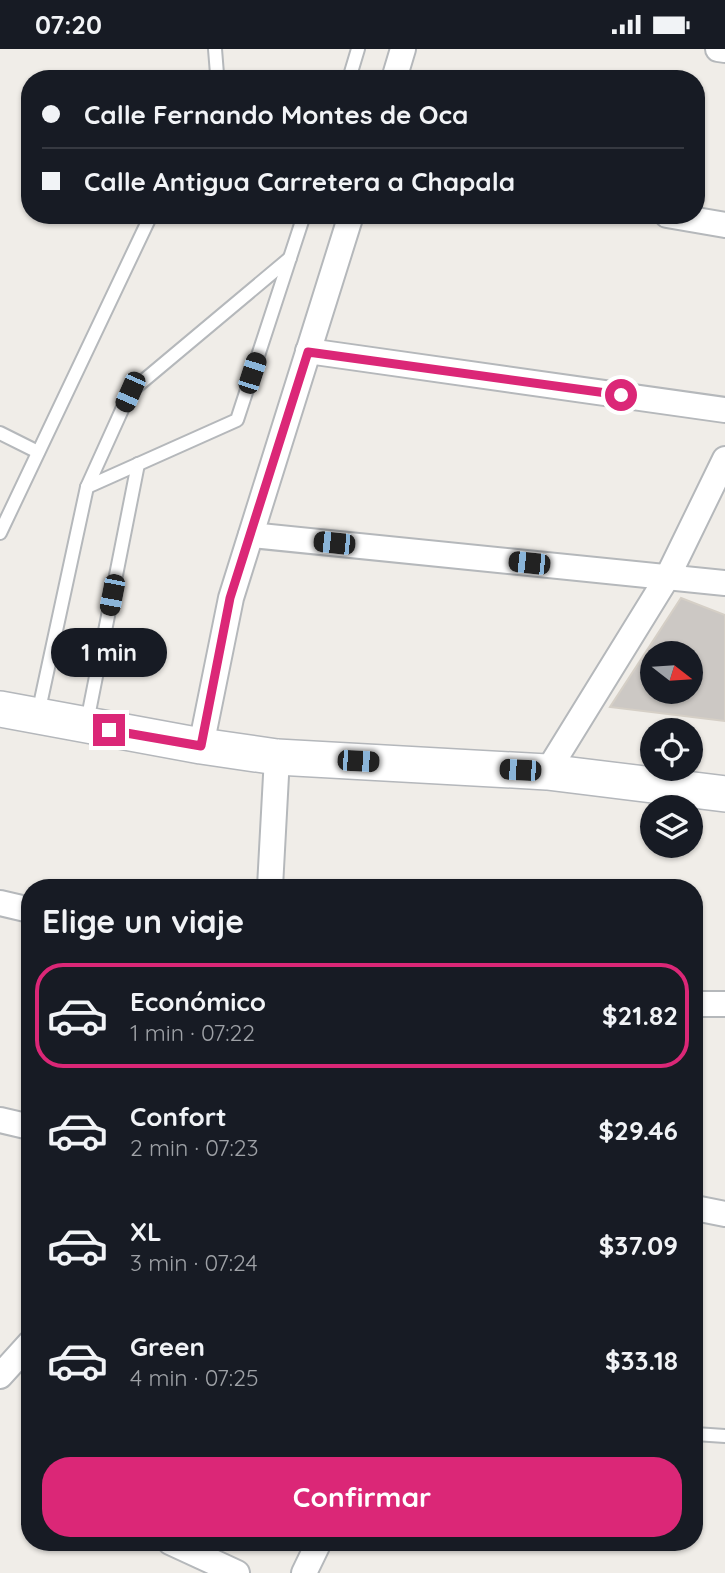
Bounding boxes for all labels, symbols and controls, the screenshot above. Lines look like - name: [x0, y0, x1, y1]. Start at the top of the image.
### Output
- text: 07:20: [35, 8, 102, 41]
- text: Calle Fernando Montes de Oca: [84, 98, 468, 131]
- text: Calle Antigua Carretera a Chapala: [84, 165, 515, 198]
- car: [236, 350, 269, 396]
- car: [112, 369, 149, 415]
- route start: [605, 379, 637, 411]
- car: [313, 530, 356, 556]
- car: [508, 550, 551, 576]
- car: [98, 572, 127, 618]
- callout: 1 min: [51, 629, 167, 677]
- text: 1 min: [81, 638, 137, 667]
- north arrow: [640, 641, 704, 703]
- map controls: [640, 641, 703, 858]
- route end: [93, 714, 125, 746]
- button: locate: [640, 718, 703, 781]
- car: [337, 749, 380, 773]
- car: [499, 758, 542, 782]
- button: layers: [640, 795, 703, 858]
- text: Elige un viaje: [42, 901, 244, 941]
- icon: car: [46, 984, 109, 1047]
- text: Económico: [130, 985, 266, 1018]
- text: $21.82: [602, 999, 678, 1032]
- text: 1 min · 07:22: [130, 1018, 255, 1047]
- icon: car: [46, 1099, 109, 1162]
- text: Confort: [130, 1100, 227, 1133]
- text: $29.46: [599, 1114, 678, 1147]
- text: 2 min · 07:23: [130, 1133, 259, 1162]
- icon: car: [46, 1214, 109, 1277]
- text: XL: [130, 1215, 162, 1248]
- text: $37.09: [599, 1229, 678, 1262]
- text: 3 min · 07:24: [130, 1248, 258, 1277]
- icon: car: [46, 1329, 109, 1392]
- text: Green: [130, 1330, 205, 1363]
- text: $33.18: [605, 1344, 678, 1377]
- text: 4 min · 07:25: [130, 1363, 258, 1392]
- button: Confirmar: [42, 1457, 682, 1537]

